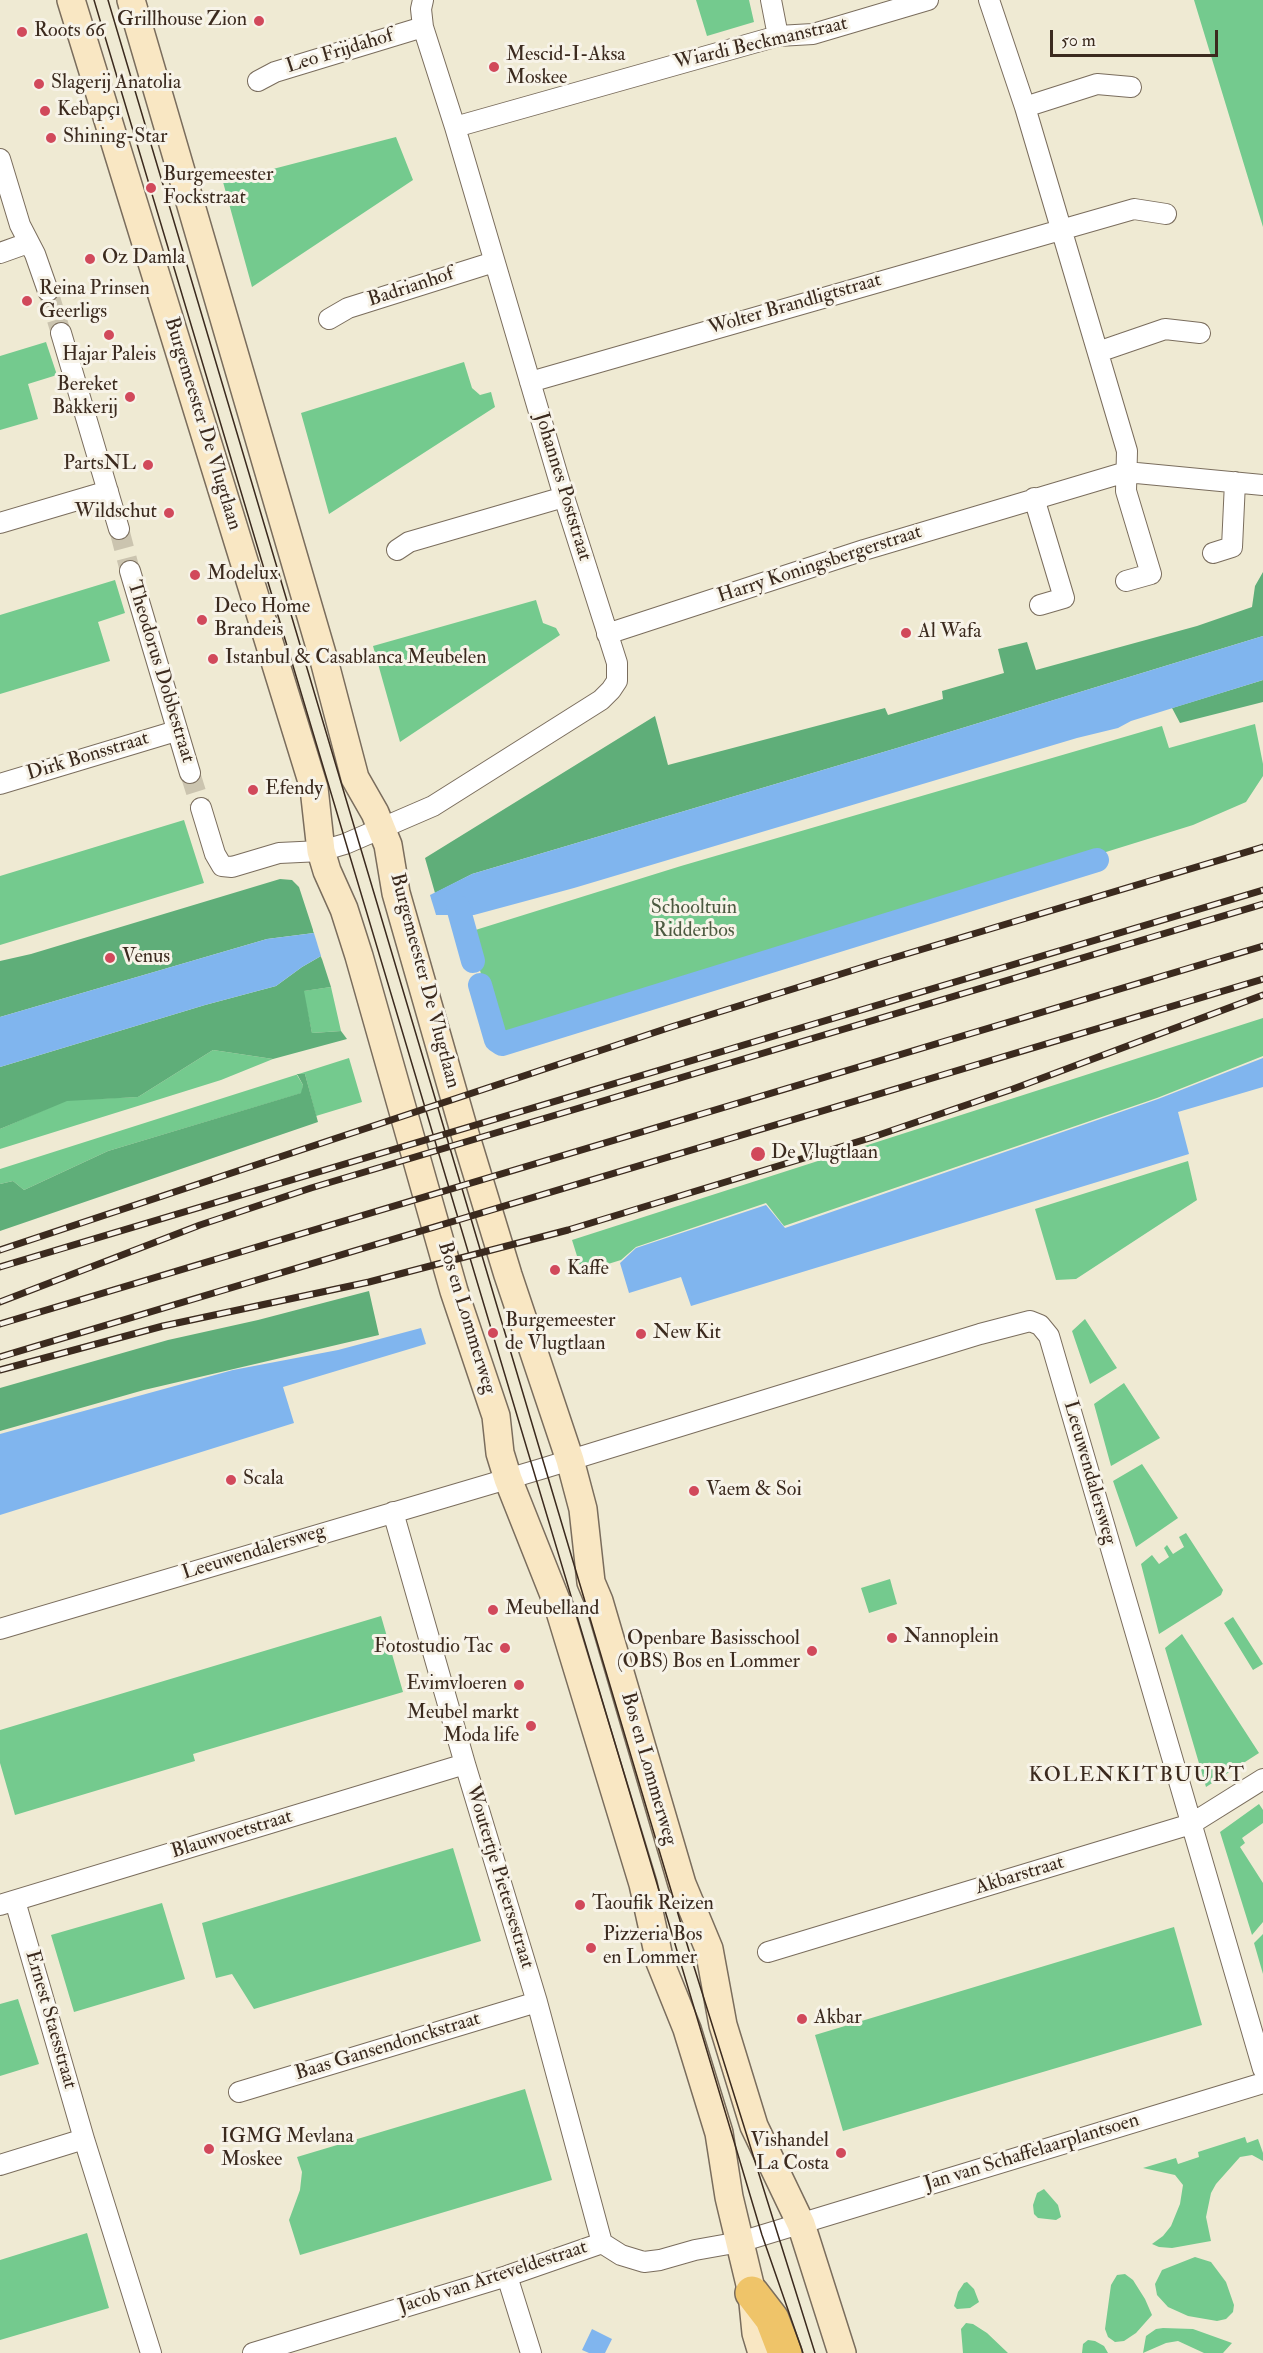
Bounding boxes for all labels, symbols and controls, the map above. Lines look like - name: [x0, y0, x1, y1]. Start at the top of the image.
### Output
- place label: Grillhouse Zion: [117, 9, 247, 33]
- street label: Wiardi Beckmanstraat: [672, 12, 850, 76]
- marker: Grillhouse Zion: [252, 14, 266, 28]
- scale bar: [1053, 18, 1221, 56]
- place label: Roots 66: [34, 20, 105, 44]
- street label: Leo Frijdahof: [284, 24, 396, 80]
- marker: Roots 66: [15, 25, 29, 39]
- text: 50 m: [1061, 29, 1096, 52]
- place label: Mescid-I-Aksa Moskee: [506, 44, 626, 91]
- marker: Mescid-I-Aksa Moskee: [487, 60, 501, 74]
- place label: Slagerij Anatolia: [51, 72, 181, 96]
- marker: Slagerij Anatolia: [32, 77, 46, 91]
- place label: Kebapçı: [57, 99, 121, 123]
- marker: Kebapçı: [38, 104, 52, 118]
- place label: Shining-Star: [63, 126, 167, 150]
- marker: Shining-Star: [44, 131, 58, 145]
- place label: Burgemeester Fockstraat: [163, 164, 273, 211]
- marker: Burgemeester Fockstraat: [144, 181, 158, 195]
- place label: Oz Damla: [102, 247, 186, 271]
- marker: Oz Damla: [83, 252, 97, 266]
- street label: Badrianhof: [365, 263, 457, 313]
- street label: Wolter Brandligtstraat: [706, 269, 884, 341]
- place label: Reina Prinsen Geerligs: [39, 278, 150, 325]
- marker: Reina Prinsen Geerligs: [20, 294, 34, 308]
- street label: Burgemeester De Vlugtlaan: [158, 315, 246, 533]
- marker: Hajar Paleis: [102, 328, 116, 342]
- place label: Hajar Paleis: [62, 344, 156, 368]
- place label: Bereket Bakkerij: [52, 374, 118, 421]
- marker: Bereket Bakkerij: [123, 390, 137, 404]
- street label: Johannes Poststraat: [528, 410, 596, 564]
- place label: PartsNL: [63, 453, 136, 477]
- marker: PartsNL: [141, 458, 155, 472]
- place label: Wildschut: [74, 501, 157, 525]
- marker: Wildschut: [162, 506, 176, 520]
- street label: Harry Koningsbergerstraat: [715, 521, 925, 609]
- place label: Modelux: [207, 563, 278, 587]
- marker: Modelux: [188, 568, 202, 582]
- street label: Theodorus Dobbestraat: [121, 578, 199, 766]
- place label: Deco Home Brandeis: [214, 596, 310, 643]
- marker: Deco Home Brandeis: [195, 613, 209, 627]
- place label: Al Wafa: [918, 621, 982, 645]
- marker: Al Wafa: [899, 626, 913, 640]
- place label: Istanbul & Casablanca Meubelen: [225, 647, 486, 671]
- marker: Istanbul & Casablanca Meubelen: [206, 652, 220, 666]
- street label: Dirk Bonsstraat: [24, 727, 152, 787]
- place label: Efendy: [265, 778, 323, 802]
- marker: Efendy: [246, 783, 260, 797]
- street label: Burgemeester De Vlugtlaan: [384, 871, 464, 1091]
- park label: Schooltuin Ridderbos: [651, 897, 737, 944]
- place label: Venus: [122, 946, 170, 970]
- marker: Venus: [103, 951, 117, 965]
- place label: De Vlugtlaan: [771, 1142, 878, 1166]
- marker: De Vlugtlaan: [749, 1145, 767, 1163]
- street label: Bos en Lommerweg: [431, 1239, 501, 1397]
- place label: Kaffe: [567, 1258, 609, 1282]
- marker: Kaffe: [548, 1263, 562, 1277]
- place label: Burgemeester de Vlugtlaan: [505, 1310, 615, 1357]
- place label: New Kit: [653, 1322, 721, 1346]
- marker: Burgemeester de Vlugtlaan: [486, 1326, 500, 1340]
- marker: New Kit: [634, 1327, 648, 1341]
- street label: Leeuwendalersweg: [1057, 1398, 1121, 1548]
- place label: Scala: [243, 1468, 284, 1492]
- marker: Scala: [224, 1473, 238, 1487]
- place label: Vaem & Soi: [706, 1479, 802, 1503]
- marker: Vaem & Soi: [687, 1484, 701, 1498]
- street label: Leeuwendalersweg: [179, 1520, 329, 1586]
- place label: Meubelland: [505, 1598, 599, 1622]
- marker: Meubelland: [486, 1603, 500, 1617]
- place label: Nannoplein: [904, 1626, 999, 1650]
- place label: Openbare Basisschool (OBS) Bos en Lommer: [617, 1628, 800, 1675]
- marker: Nannoplein: [885, 1631, 899, 1645]
- place label: Fotostudio Tac: [374, 1636, 493, 1660]
- marker: Fotostudio Tac: [498, 1641, 512, 1655]
- marker: Openbare Basisschool (OBS) Bos en Lommer: [805, 1644, 819, 1658]
- place label: Evimvloeren: [406, 1673, 507, 1697]
- marker: Evimvloeren: [512, 1678, 526, 1692]
- street label: Bos en Lommerweg: [615, 1690, 681, 1848]
- place label: Meubel markt Moda life: [407, 1702, 519, 1749]
- marker: Meubel markt Moda life: [524, 1719, 538, 1733]
- district label: KOLENKITBUURT: [1028, 1763, 1246, 1789]
- street label: Woutertje Pietersestraat: [460, 1782, 538, 1972]
- street label: Blauwvoetstraat: [168, 1805, 296, 1865]
- street label: Akbarstraat: [973, 1851, 1067, 1901]
- place label: Taoufik Reizen: [592, 1893, 714, 1917]
- marker: Taoufik Reizen: [573, 1898, 587, 1912]
- place label: Pizzeria Bos en Lommer: [603, 1924, 702, 1971]
- marker: Pizzeria Bos en Lommer: [584, 1941, 598, 1955]
- street label: Ernest Staesstraat: [19, 1948, 81, 2092]
- street label: Baas Gansendonckstraat: [293, 2007, 483, 2087]
- place label: Akbar: [814, 2007, 862, 2031]
- marker: Akbar: [795, 2012, 809, 2026]
- street label: Jan van Schaffelaarplantsoen: [922, 2109, 1142, 2197]
- place label: IGMG Mevlana Moskee: [221, 2126, 354, 2173]
- place label: Vishandel La Costa: [751, 2130, 829, 2177]
- marker: IGMG Mevlana Moskee: [202, 2142, 216, 2156]
- marker: Vishandel La Costa: [834, 2146, 848, 2160]
- street label: Jacob van Arteveldestraat: [395, 2236, 591, 2320]

